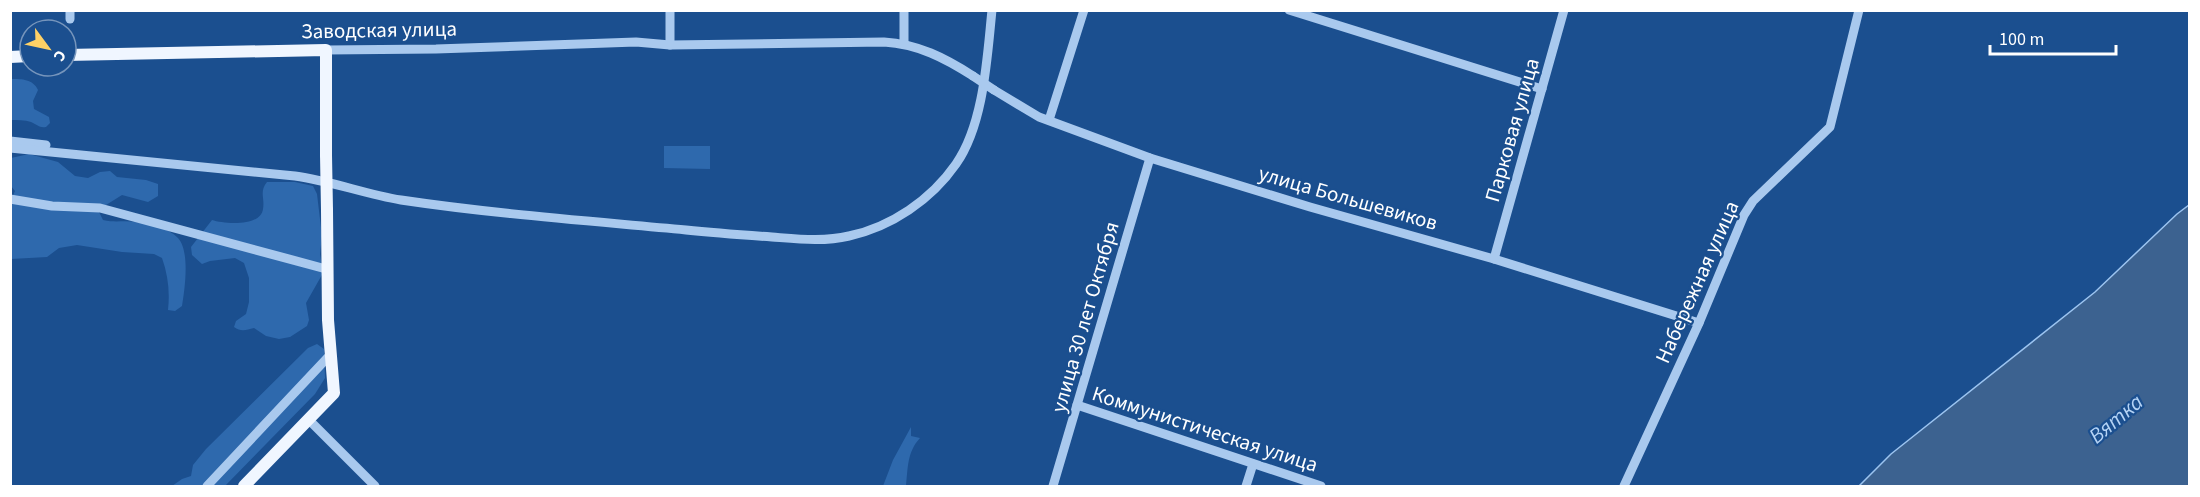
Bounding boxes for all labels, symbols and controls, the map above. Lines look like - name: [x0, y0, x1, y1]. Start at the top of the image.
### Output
- street label: Заводская улица: [301, 14, 457, 46]
- north arrow: [18, 18, 78, 78]
- scale bar: [1990, 18, 2116, 56]
- text: 100 m: [1999, 27, 2044, 52]
- text: С: [48, 46, 72, 66]
- street label: Парковая улица: [1477, 54, 1547, 206]
- street label: улица Большевиков: [1255, 158, 1441, 238]
- street label: Набережная улица: [1648, 196, 1746, 368]
- street label: улица 30 лет Октября: [1043, 218, 1127, 416]
- street label: Коммунистическая улица: [1088, 378, 1322, 480]
- water label: Вятка: [2082, 386, 2150, 451]

